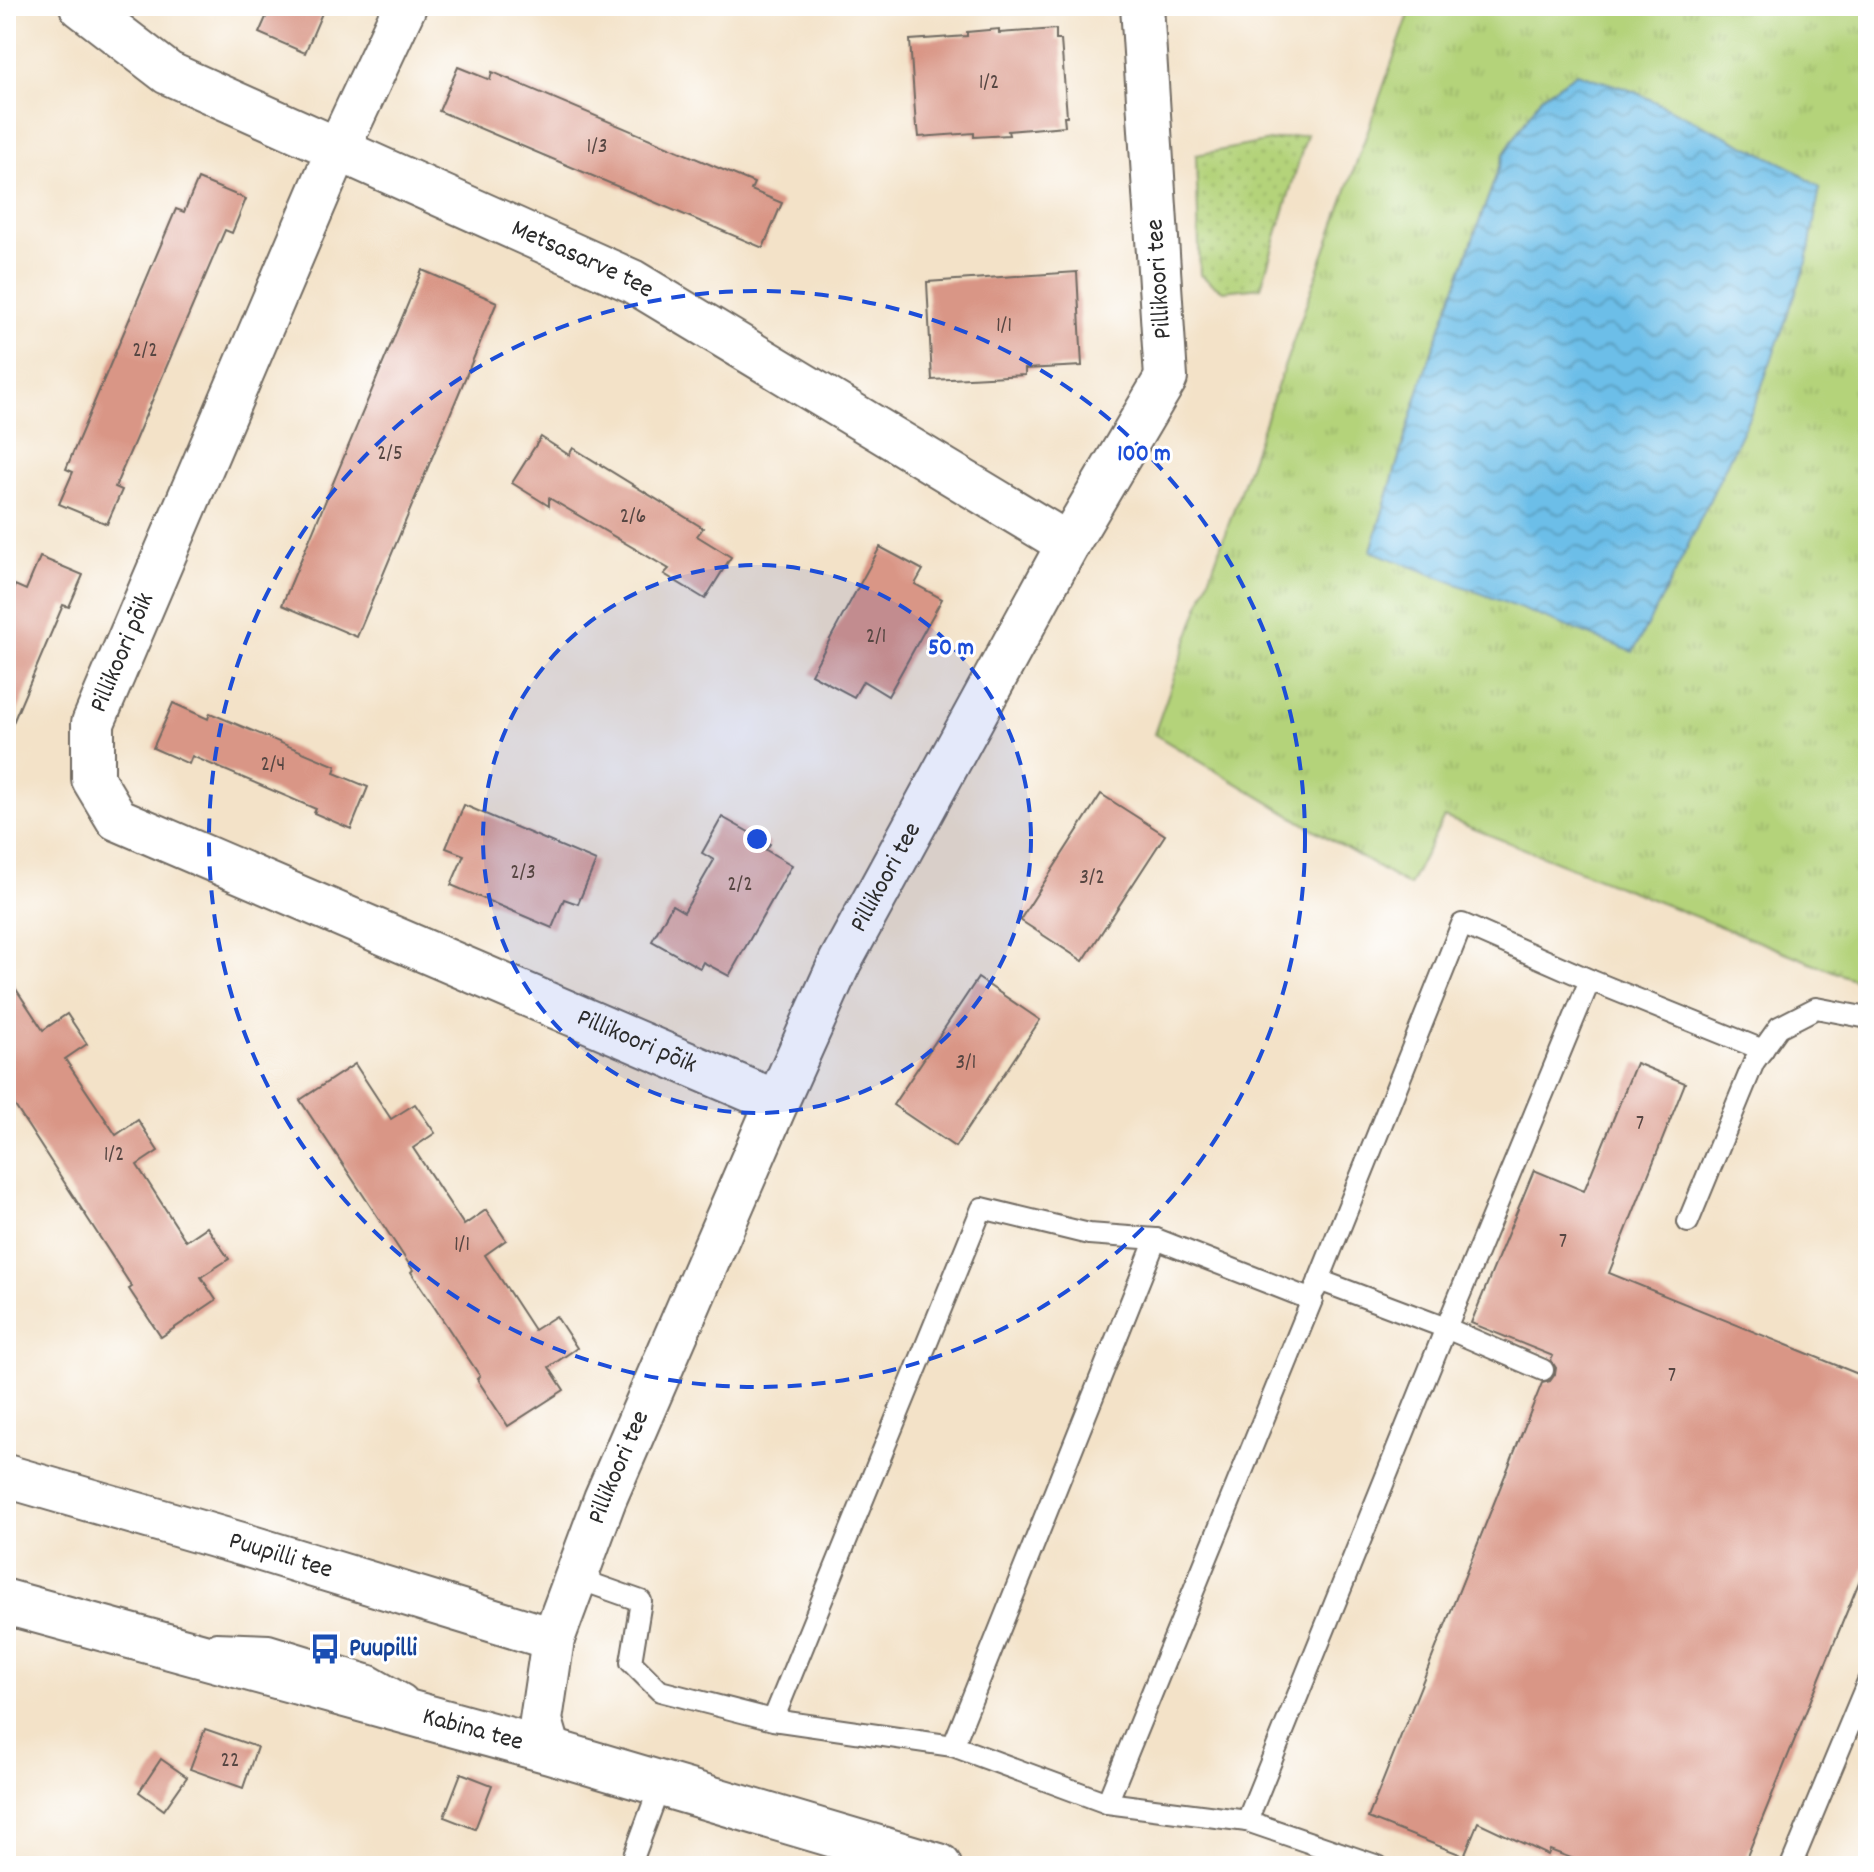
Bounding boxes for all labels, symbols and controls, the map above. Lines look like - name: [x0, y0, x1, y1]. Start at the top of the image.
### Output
- house number: 1/2: [979, 68, 999, 99]
- house number: 1/3: [587, 132, 607, 163]
- street label: Metsasarve tee: [505, 211, 661, 308]
- street label: Pillikoori tee: [1137, 218, 1183, 340]
- house number: 1/1: [996, 311, 1012, 342]
- house number: 2/2: [132, 336, 158, 367]
- text: 100 m: [1117, 438, 1171, 472]
- house number: 2/5: [377, 439, 403, 470]
- house number: 2/6: [620, 502, 646, 533]
- street label: Pillikoori põik: [81, 587, 165, 719]
- house number: 2/1: [866, 622, 886, 653]
- text: 50 m: [928, 632, 974, 666]
- house number: 2/4: [260, 750, 286, 781]
- street label: Pillikoori tee: [841, 816, 931, 939]
- centre of rings: [743, 825, 771, 853]
- house number: 2/3: [510, 858, 536, 889]
- house number: 3/2: [1079, 863, 1105, 894]
- house number: 2/2: [727, 870, 753, 901]
- street label: Pillikoori põik: [571, 1000, 702, 1084]
- house number: 3/1: [956, 1048, 976, 1079]
- house number: 7: [1636, 1109, 1644, 1140]
- house number: 1/2: [104, 1140, 124, 1171]
- house number: 7: [1559, 1227, 1567, 1258]
- house number: 1/1: [454, 1230, 470, 1261]
- house number: 7: [1668, 1361, 1676, 1392]
- street label: Pillikoori tee: [579, 1405, 660, 1530]
- street label: Puupilli tee: [224, 1523, 337, 1589]
- place label: Puupilli: [349, 1631, 417, 1668]
- bus stop icon: Puupilli: [308, 1632, 342, 1666]
- street label: Kabina tee: [418, 1698, 527, 1761]
- house number: 22: [220, 1746, 240, 1777]

